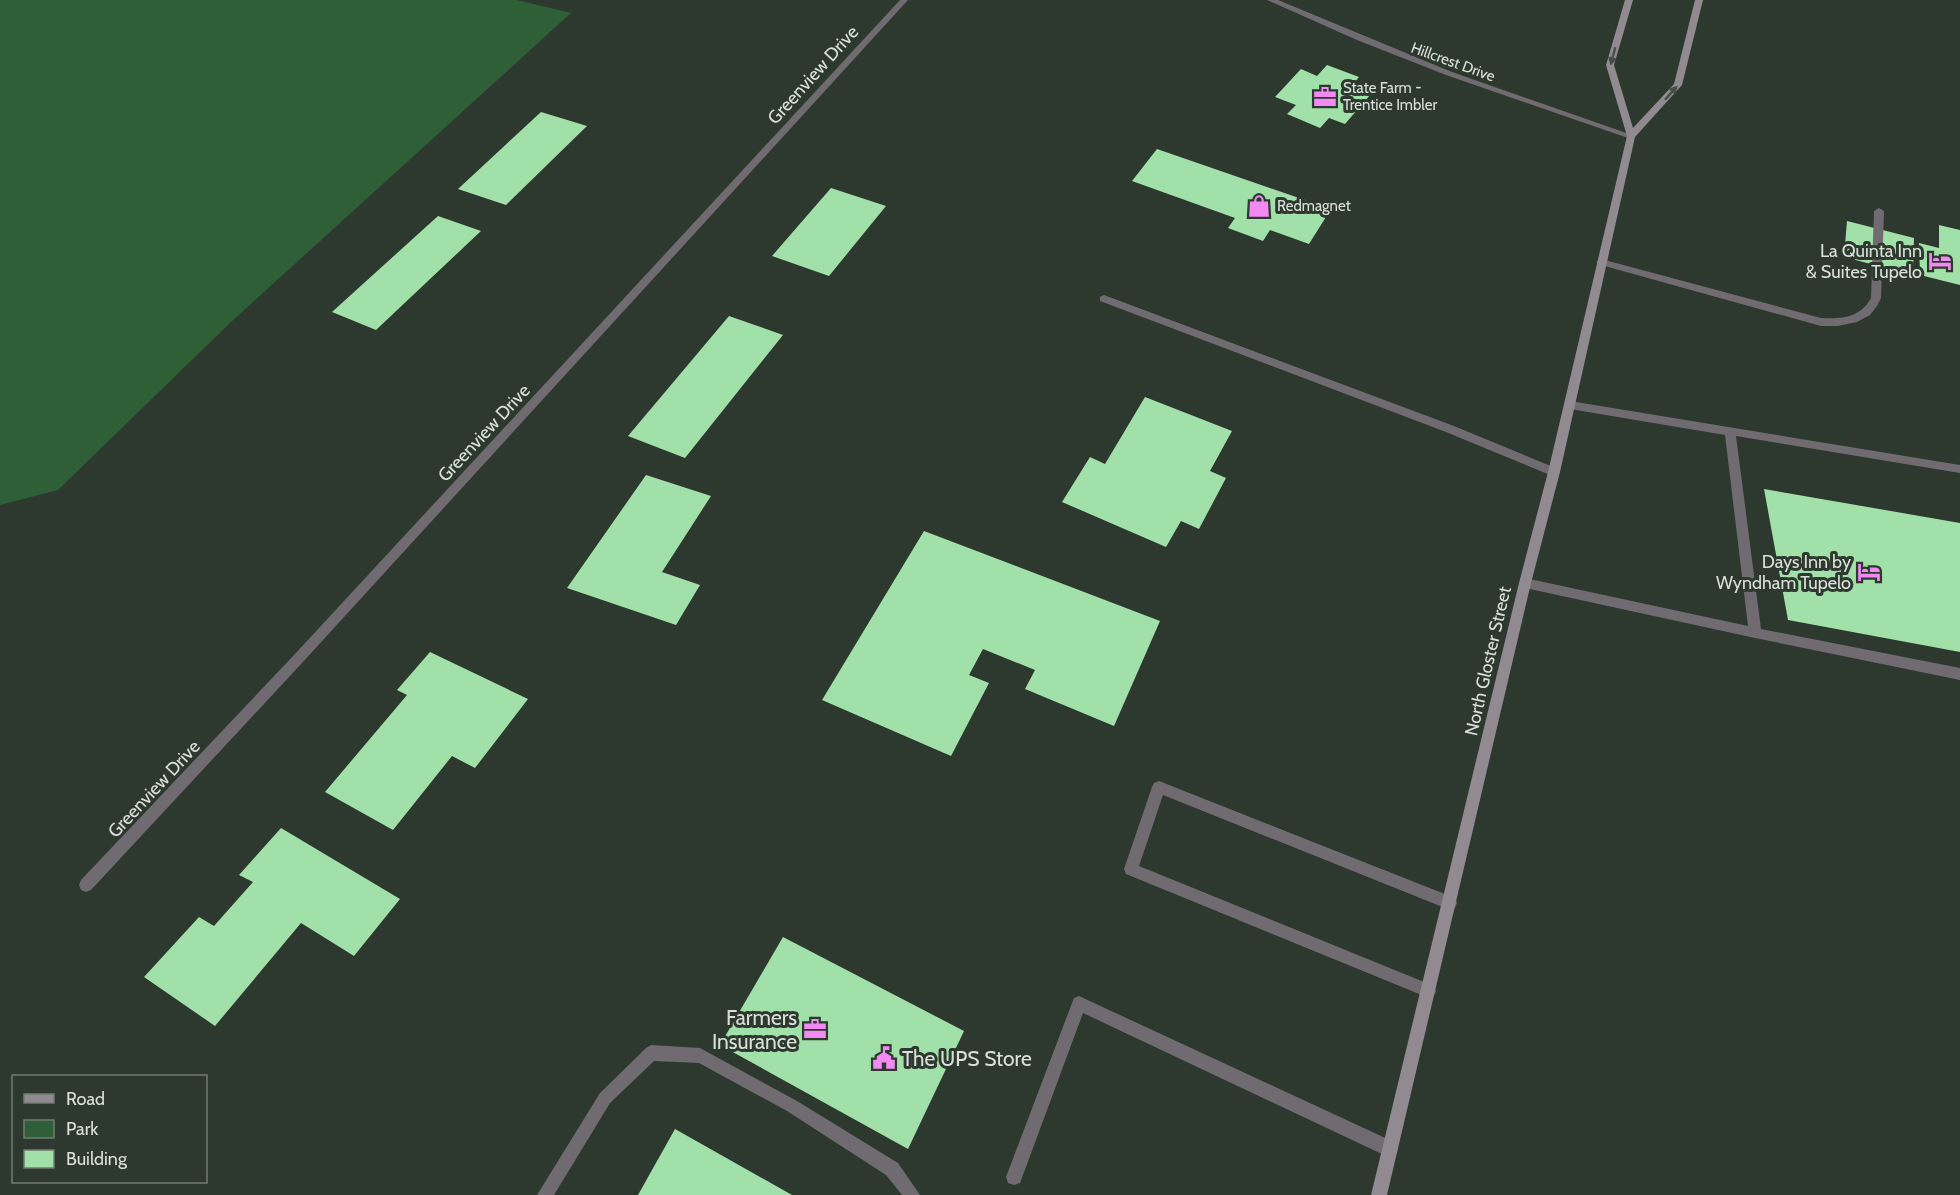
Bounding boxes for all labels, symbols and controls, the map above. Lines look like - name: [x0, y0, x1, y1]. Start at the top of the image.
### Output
- street label: Greenview Drive: [763, 21, 863, 129]
- street label: Hillcrest Drive: [1409, 38, 1498, 86]
- one-way arrow: [1608, 47, 1618, 65]
- place label: State Farm - Trentice Imbler: [1343, 79, 1437, 114]
- office icon: State Farm - Trentice Imbler: [1312, 84, 1338, 110]
- one-way arrow: [1664, 85, 1678, 100]
- shop icon: Redmagnet: [1246, 193, 1272, 219]
- place label: Redmagnet: [1277, 197, 1351, 215]
- place label: La Quinta Inn & Suites Tupelo: [1806, 240, 1922, 283]
- hotel icon: La Quinta Inn & Suites Tupelo: [1927, 248, 1953, 274]
- street label: Greenview Drive: [433, 380, 535, 486]
- place label: Days Inn by Wyndham Tupelo: [1716, 551, 1851, 594]
- hotel icon: Days Inn by Wyndham Tupelo: [1856, 559, 1882, 585]
- street label: North Gloster Street: [1460, 584, 1516, 738]
- street label: Greenview Drive: [103, 736, 205, 842]
- place label: Farmers Insurance: [712, 1005, 797, 1054]
- office icon: Farmers Insurance: [802, 1016, 828, 1042]
- public building icon: The UPS Store: [871, 1045, 897, 1071]
- place label: The UPS Store: [902, 1046, 1032, 1071]
- legend: [12, 1075, 207, 1183]
- text: Road: [66, 1088, 105, 1110]
- text: Park: [66, 1118, 99, 1140]
- text: Building: [66, 1148, 128, 1170]

